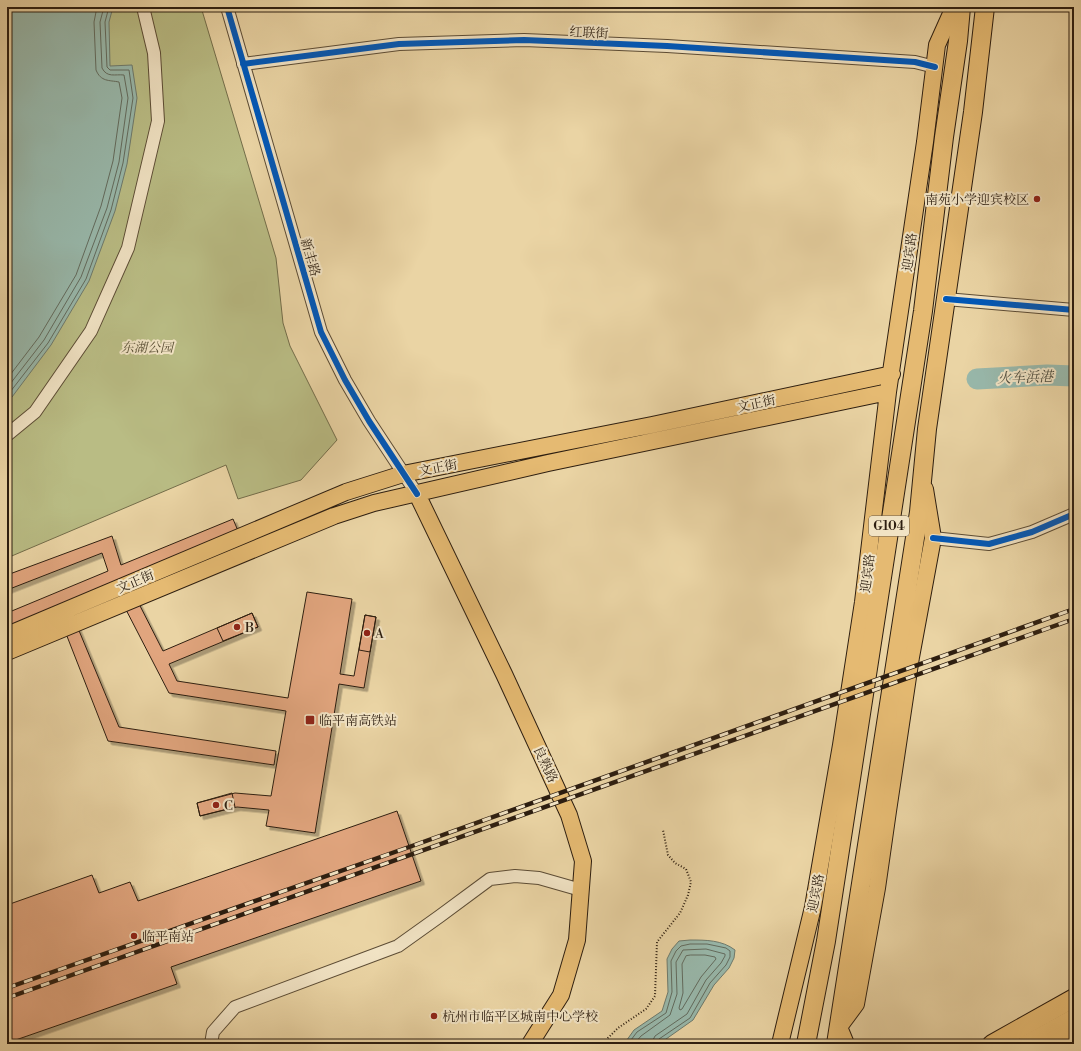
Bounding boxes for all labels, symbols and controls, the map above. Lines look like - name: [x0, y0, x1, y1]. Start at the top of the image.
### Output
- street label: 红联街: [569, 24, 609, 42]
- place label: 南苑小学迎宾校区: [925, 192, 1029, 208]
- marker: 南苑小学迎宾校区: [1032, 194, 1042, 204]
- street label: 迎宾路: [899, 232, 921, 273]
- street label: 新丰路: [297, 236, 323, 278]
- park label: 东湖公园: [121, 340, 175, 356]
- water label: 火车浜港: [997, 368, 1055, 388]
- street label: 文正街: [735, 392, 777, 416]
- street label: 文正街: [418, 456, 459, 480]
- road number: G104: [869, 516, 909, 536]
- street label: 迎宾路: [858, 553, 878, 593]
- street label: 文正街: [114, 567, 156, 597]
- place label: B: [244, 620, 254, 636]
- marker: B: [232, 622, 242, 632]
- place label: A: [374, 626, 385, 642]
- marker: A: [362, 628, 372, 638]
- place label: 临平南高铁站: [319, 713, 397, 729]
- marker: 临平南高铁站: [304, 714, 316, 726]
- street label: 良熟路: [530, 743, 561, 785]
- place label: C: [224, 798, 233, 814]
- marker: C: [211, 800, 221, 810]
- street label: 迎宾路: [804, 873, 828, 914]
- place label: 临平南站: [142, 929, 194, 945]
- marker: 临平南站: [129, 931, 139, 941]
- place label: 杭州市临平区城南中心学校: [442, 1009, 598, 1025]
- marker: 杭州市临平区城南中心学校: [429, 1011, 439, 1021]

